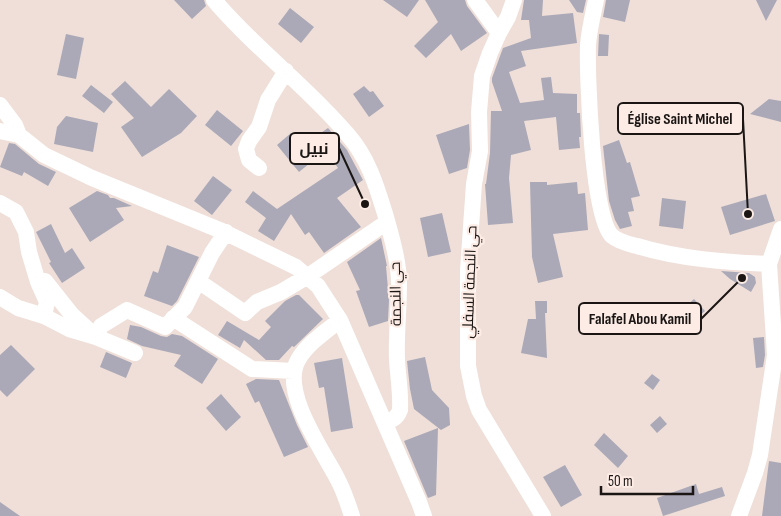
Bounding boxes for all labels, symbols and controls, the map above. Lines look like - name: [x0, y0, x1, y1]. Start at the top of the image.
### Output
- callout: Église Saint Michel: [618, 103, 743, 134]
- text: Église Saint Michel: [627, 110, 733, 129]
- callout: نبيل: [290, 133, 339, 164]
- text: نبيل: [300, 140, 328, 159]
- street label: حي النجمة السفلي: [459, 225, 483, 339]
- street label: حي النجمة: [386, 262, 408, 326]
- callout: Falafel Abou Kamil: [579, 303, 701, 334]
- text: Falafel Abou Kamil: [589, 310, 691, 329]
- scale bar: [601, 464, 694, 496]
- text: 50 m: [608, 472, 633, 491]

